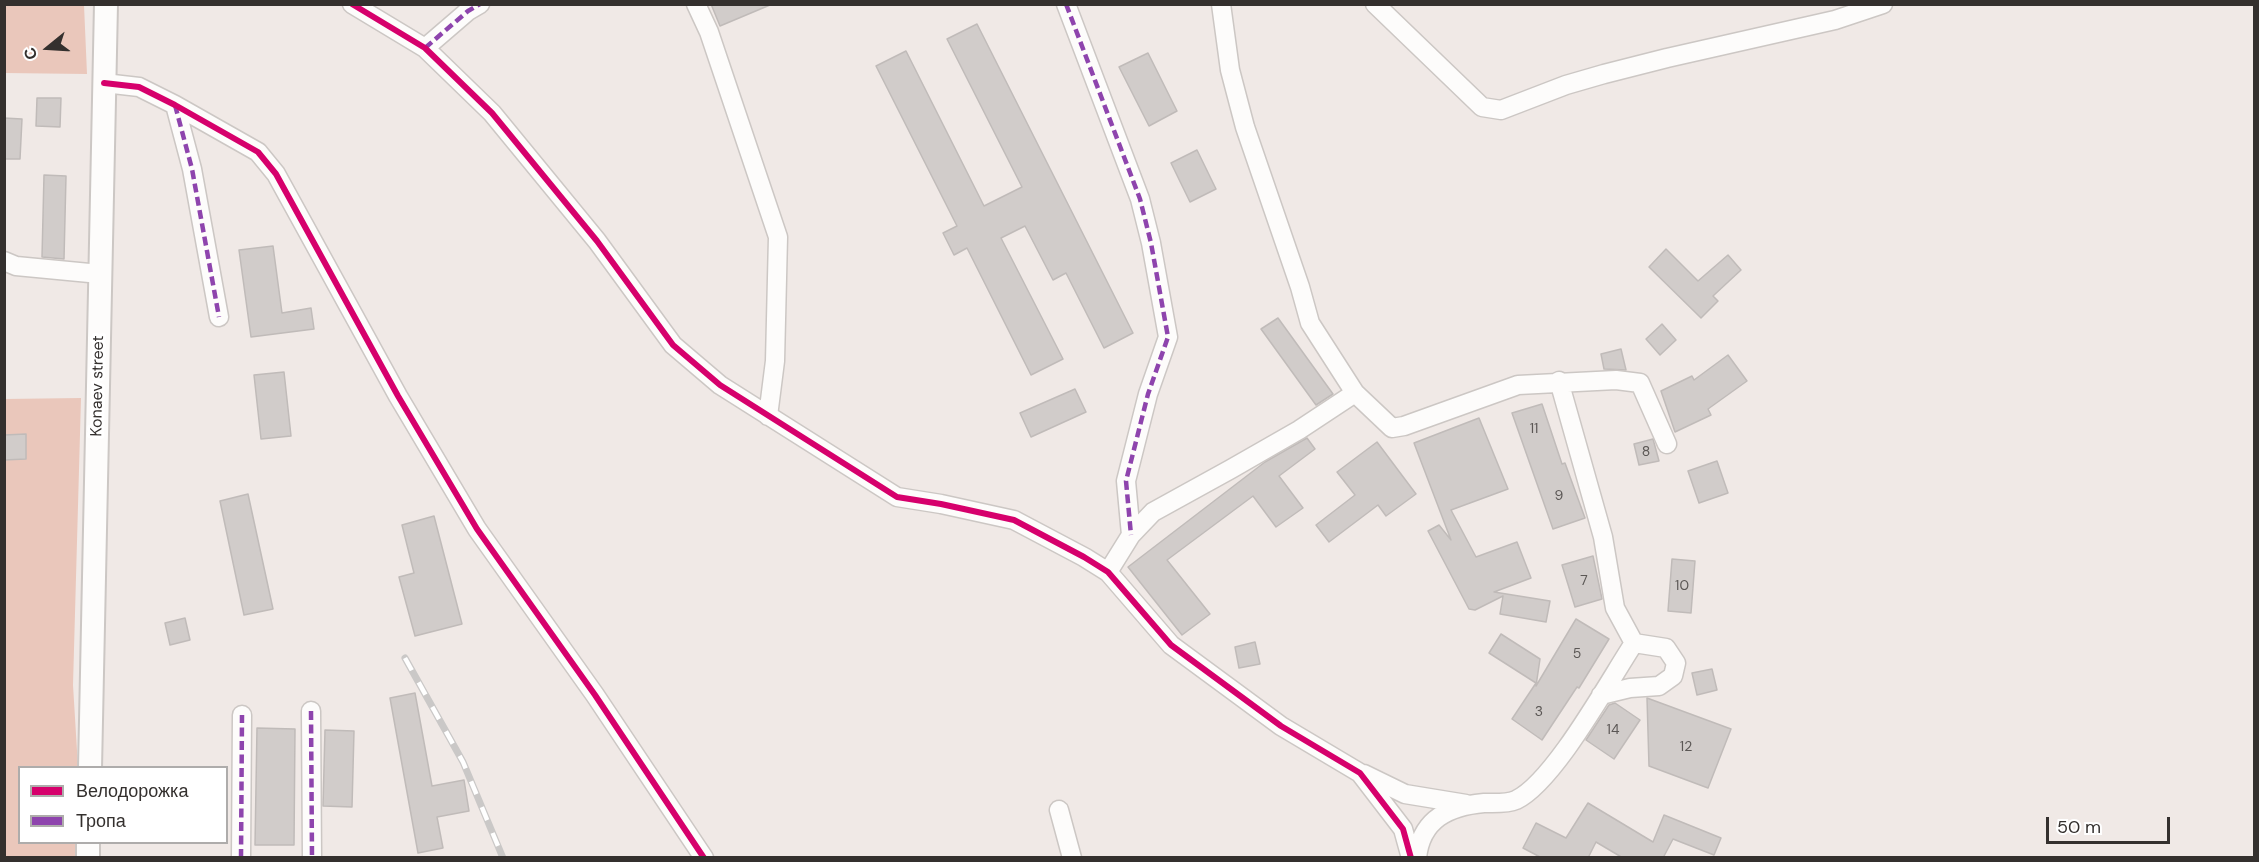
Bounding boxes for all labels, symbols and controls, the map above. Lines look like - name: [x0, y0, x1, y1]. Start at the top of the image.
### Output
- north arrow: [18, 18, 78, 78]
- text: С: [19, 45, 42, 62]
- street label: Konaev street: [88, 335, 108, 437]
- house number: 11: [1530, 421, 1538, 437]
- house number: 8: [1642, 444, 1650, 460]
- house number: 9: [1555, 488, 1563, 504]
- house number: 7: [1580, 573, 1588, 589]
- house number: 10: [1675, 578, 1689, 594]
- house number: 5: [1573, 646, 1581, 662]
- house number: 3: [1535, 704, 1543, 720]
- house number: 14: [1607, 722, 1619, 738]
- house number: 12: [1680, 739, 1692, 755]
- legend: [18, 766, 228, 844]
- text: Велодорожка: [76, 779, 188, 803]
- scale bar: [2049, 805, 2174, 843]
- text: Тропа: [76, 809, 126, 833]
- text: 50 m: [2057, 815, 2101, 839]

